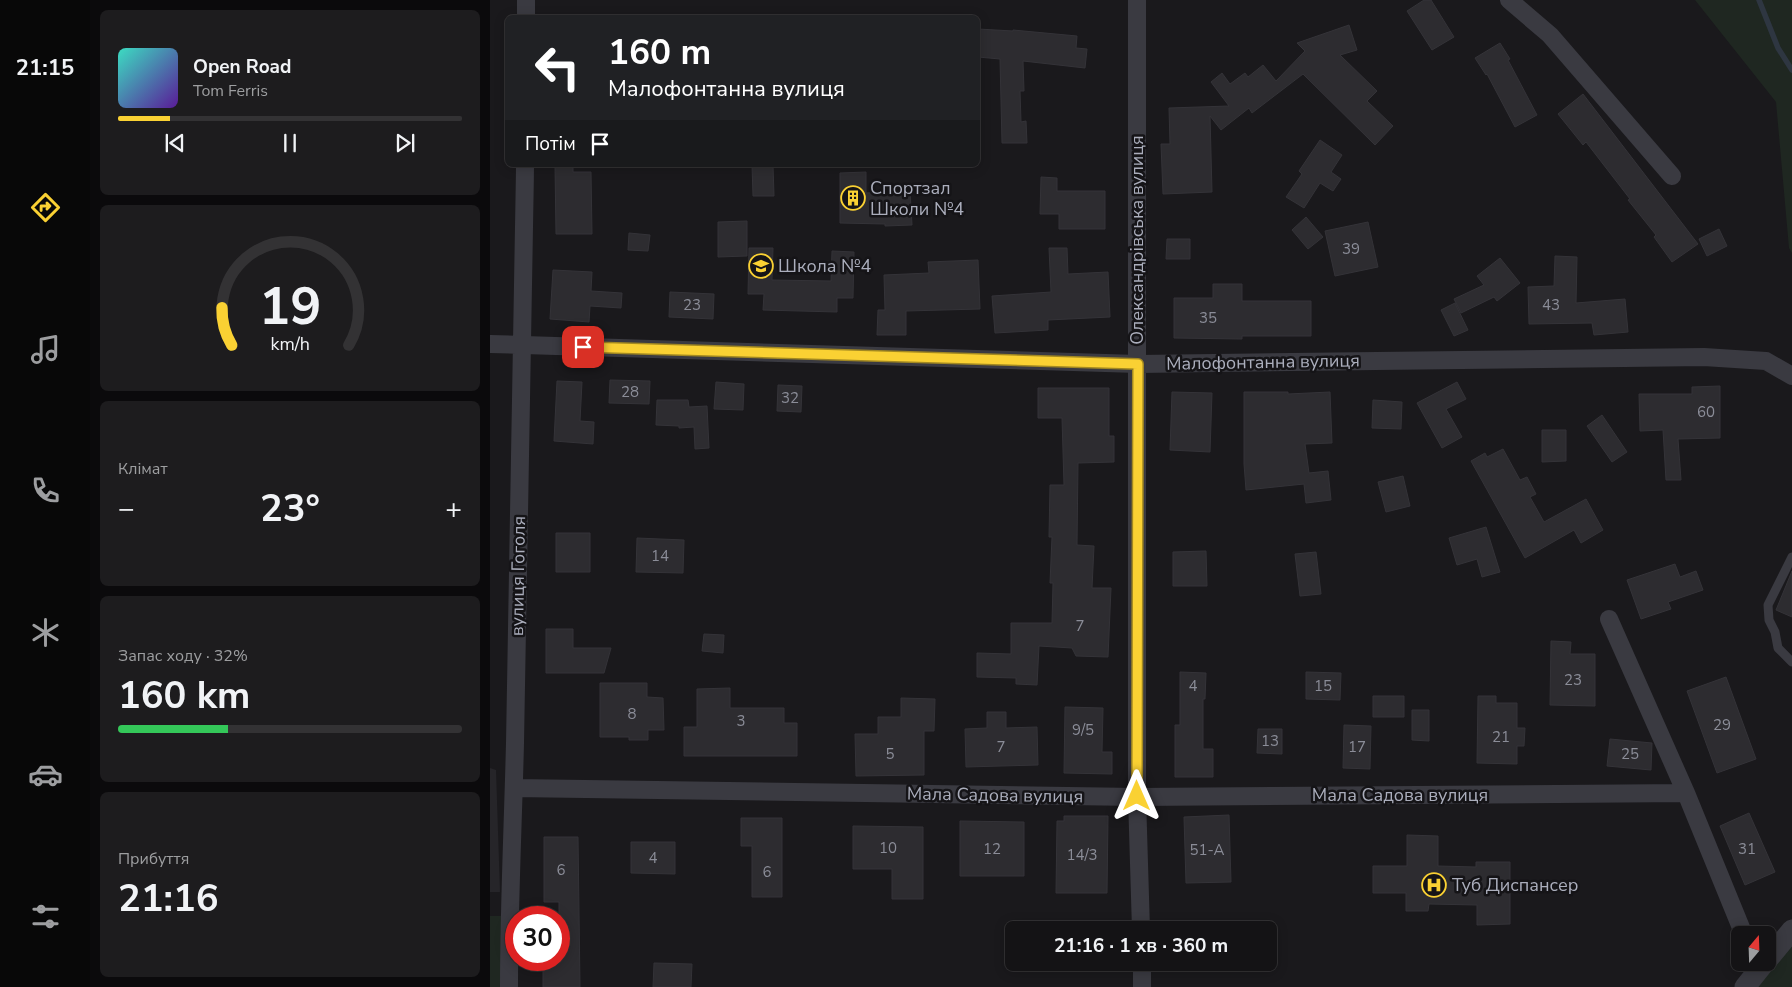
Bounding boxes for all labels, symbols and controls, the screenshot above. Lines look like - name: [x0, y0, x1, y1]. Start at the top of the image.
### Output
- text: 160 m: [608, 29, 711, 76]
- icon: left: [525, 35, 590, 100]
- text: 21:15: [16, 53, 74, 83]
- text: Open Road: [193, 54, 291, 80]
- text: Малофонтанна вулиця: [608, 74, 845, 104]
- text: Tom Ferris: [193, 80, 268, 102]
- icon: previous: [161, 129, 189, 157]
- icon: pause: [276, 129, 304, 157]
- icon: next: [391, 129, 419, 157]
- icon: arrive: [586, 130, 614, 158]
- text: Потім: [525, 131, 576, 157]
- street label: Олександрівська вулиця: [1125, 135, 1149, 345]
- place label: Спортзал Школи №4: [870, 176, 964, 221]
- building icon: Спортзал Школи №4: [840, 185, 866, 211]
- icon: directions: [28, 190, 63, 225]
- house number: 39: [1342, 239, 1360, 259]
- school or university icon: Школа №4: [748, 253, 774, 279]
- place label: Школа №4: [778, 254, 872, 278]
- text: 19: [259, 271, 321, 342]
- house number: 23: [683, 295, 701, 315]
- house number: 43: [1542, 295, 1560, 315]
- house number: 35: [1199, 308, 1217, 328]
- pin: [562, 326, 604, 368]
- icon: music: [28, 332, 63, 367]
- text: km/h: [270, 332, 310, 356]
- icon: arrive: [569, 333, 597, 361]
- street label: Малофонтанна вулиця: [1166, 348, 1360, 376]
- house number: 28: [621, 382, 639, 402]
- house number: 32: [781, 388, 799, 408]
- house number: 60: [1697, 402, 1715, 422]
- text: Клімат: [118, 458, 168, 480]
- icon: phone: [28, 473, 63, 508]
- text: 23°: [260, 483, 320, 534]
- text: −: [118, 490, 135, 528]
- text: +: [445, 490, 462, 528]
- street label: вулиця Гоголя: [505, 516, 531, 636]
- house number: 14: [651, 546, 669, 566]
- icon: climate: [28, 615, 63, 650]
- house number: 7: [1075, 616, 1085, 636]
- text: Запас ходу · 32%: [118, 645, 248, 667]
- text: 160 km: [118, 670, 250, 721]
- house number: 23: [1564, 670, 1582, 690]
- house number: 4: [1188, 676, 1198, 696]
- house number: 15: [1314, 676, 1332, 696]
- house number: 8: [627, 704, 637, 724]
- house number: 3: [736, 711, 746, 731]
- house number: 29: [1713, 715, 1731, 735]
- house number: 9/5: [1072, 720, 1094, 740]
- house number: 21: [1492, 727, 1510, 747]
- house number: 13: [1261, 731, 1279, 751]
- house number: 7: [996, 737, 1006, 757]
- house number: 17: [1348, 737, 1366, 757]
- house number: 5: [885, 744, 895, 764]
- house number: 25: [1621, 744, 1639, 764]
- icon: car: [28, 757, 63, 792]
- position arrow: [1110, 769, 1162, 821]
- street label: Мала Садова вулиця: [907, 781, 1083, 809]
- street label: Мала Садова вулиця: [1312, 783, 1488, 807]
- house number: 10: [879, 838, 897, 858]
- house number: 12: [983, 839, 1001, 859]
- house number: 31: [1738, 839, 1756, 859]
- house number: 51-А: [1189, 840, 1225, 860]
- house number: 14/3: [1066, 845, 1098, 865]
- text: Прибуття: [118, 848, 189, 870]
- house number: 4: [648, 848, 658, 868]
- house number: 6: [556, 860, 566, 880]
- house number: 6: [762, 862, 772, 882]
- hospital icon: Туб Диспансер: [1421, 872, 1447, 898]
- text: 21:16: [118, 873, 219, 924]
- place label: Туб Диспансер: [1452, 873, 1579, 897]
- icon: filters: [28, 899, 63, 934]
- speed limit sign: 30: [505, 906, 570, 971]
- north arrow: [1731, 926, 1776, 971]
- map controls: [1731, 926, 1776, 971]
- text: 21:16 · 1 хв · 360 m: [1054, 933, 1228, 959]

